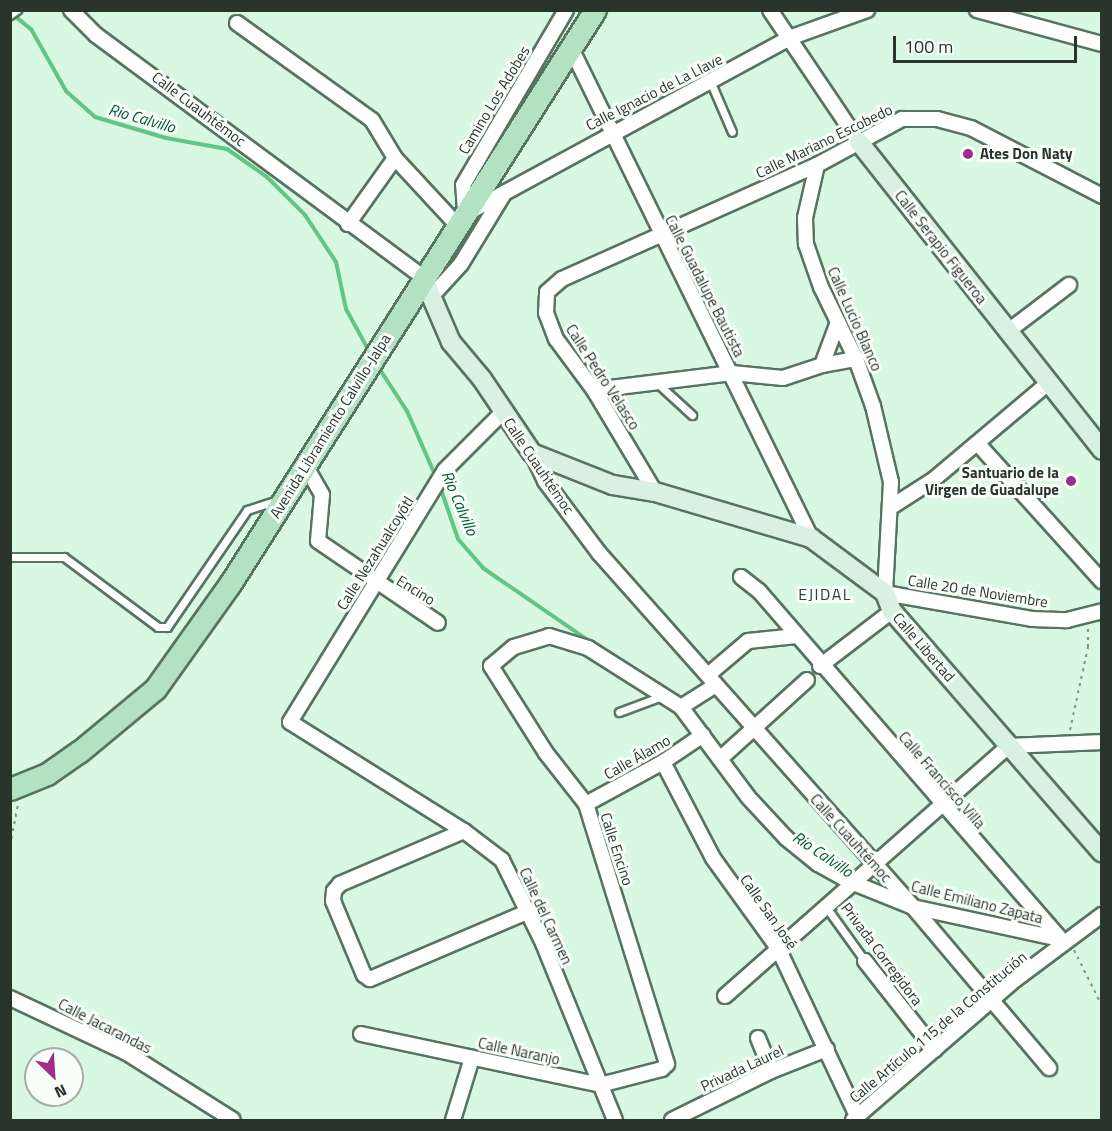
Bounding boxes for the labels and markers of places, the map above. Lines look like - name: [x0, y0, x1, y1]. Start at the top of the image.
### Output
- place label: Ates Don Naty: [980, 145, 1073, 163]
- marker: Ates Don Naty: [961, 147, 975, 161]
- place label: Santuario de la Virgen de Guadalupe: [925, 463, 1059, 498]
- marker: Santuario de la Virgen de Guadalupe: [1064, 474, 1078, 488]

